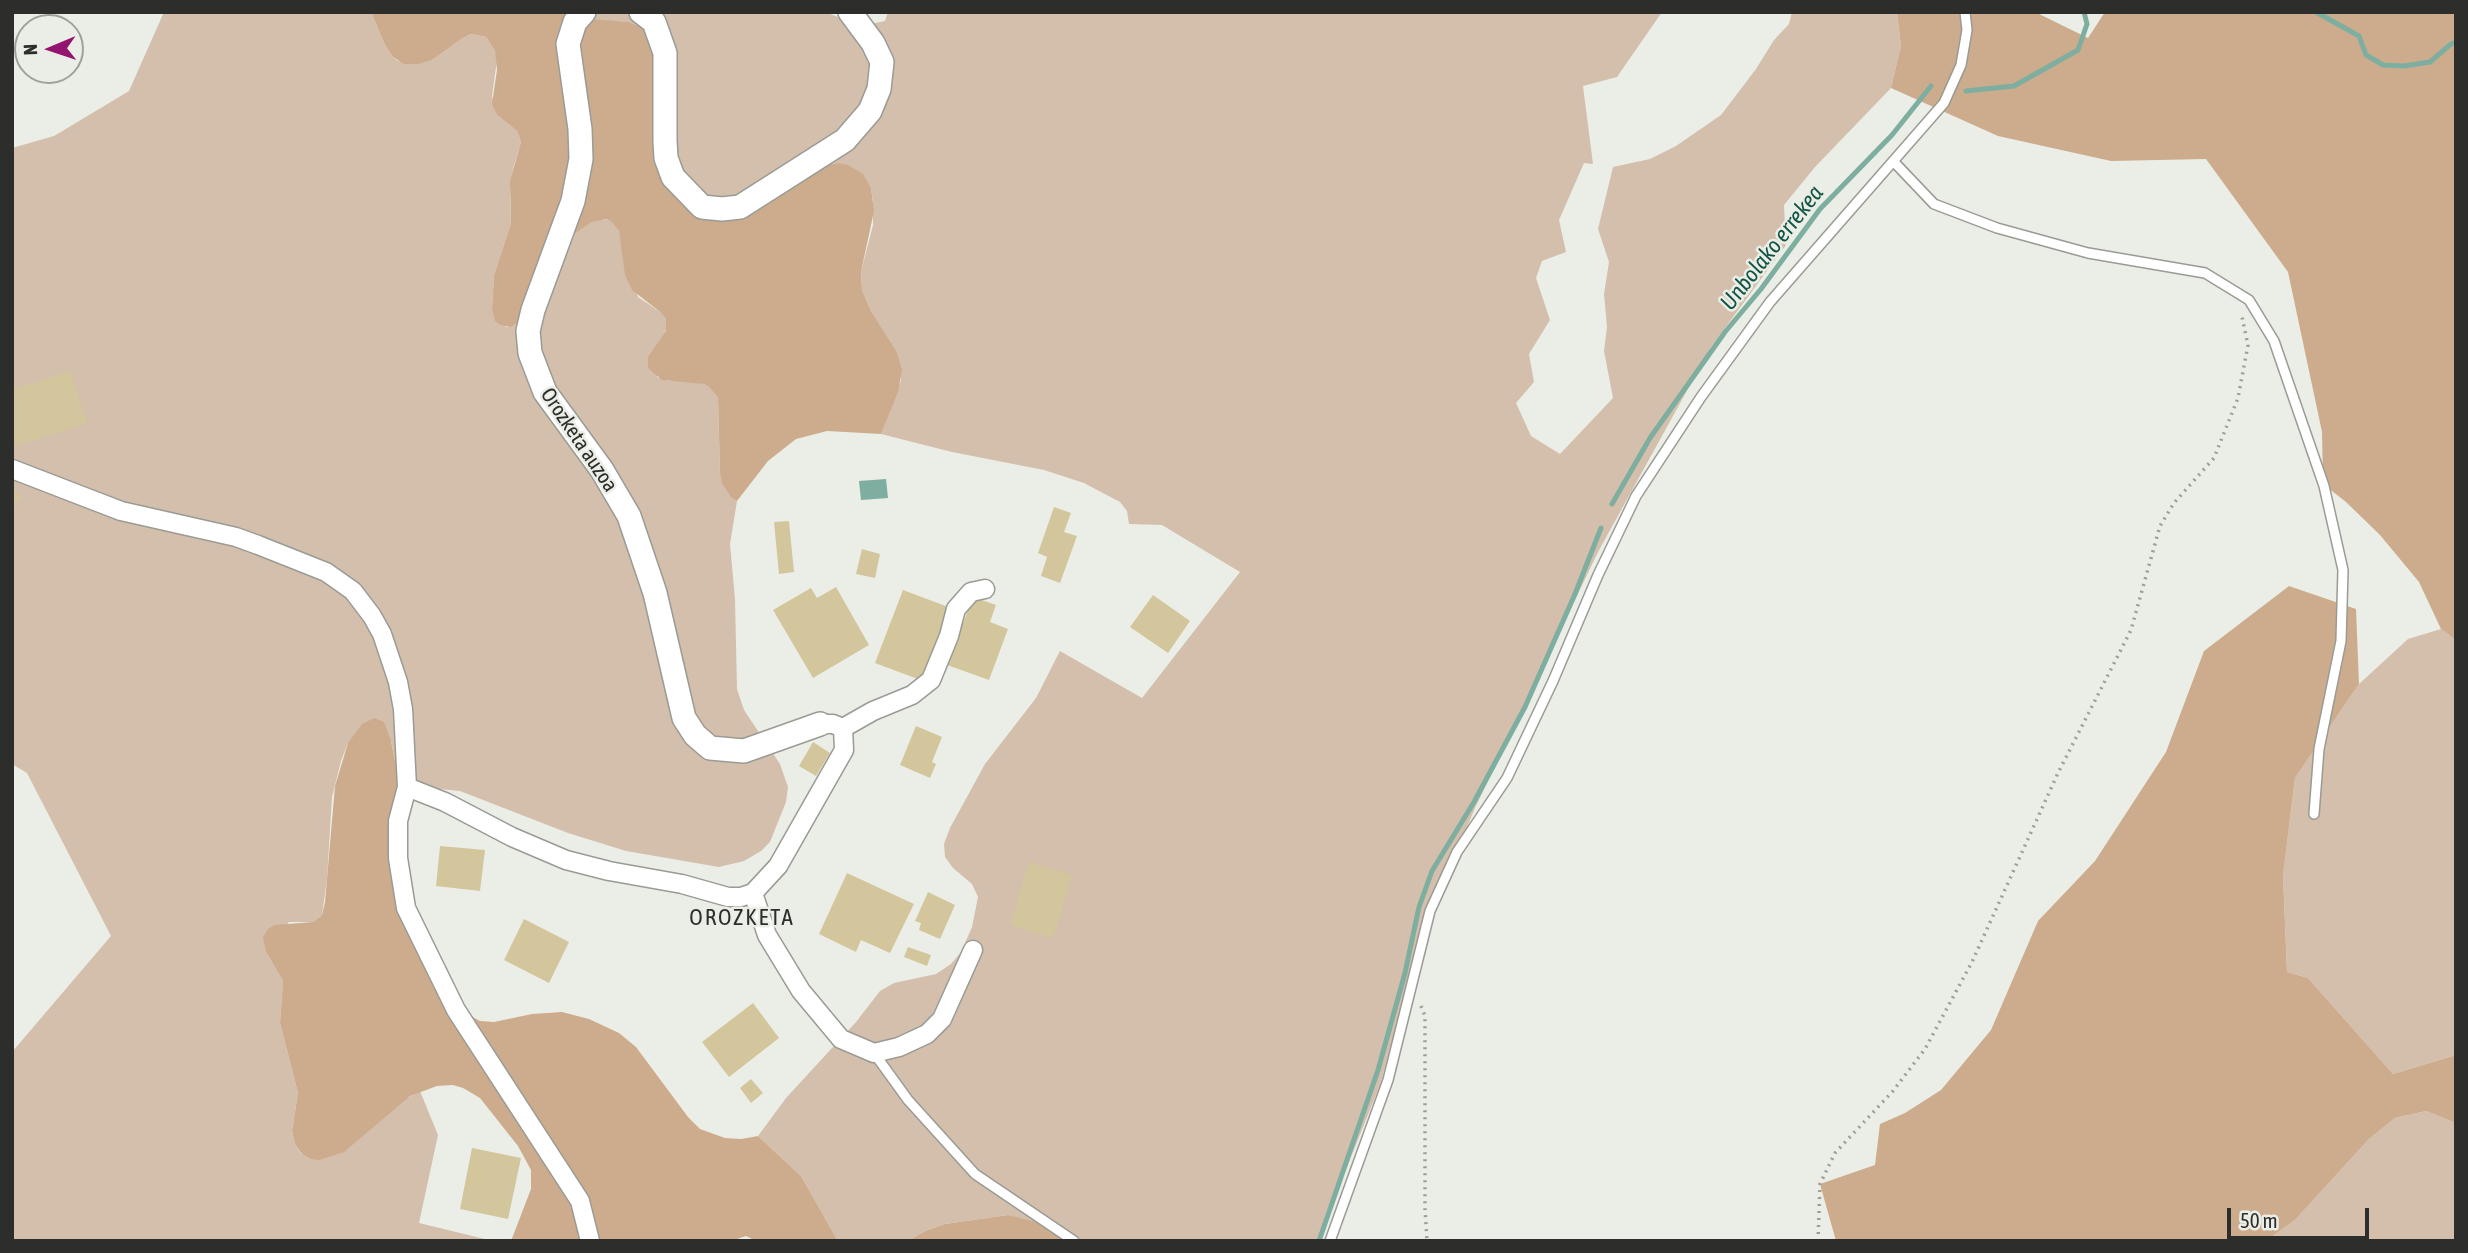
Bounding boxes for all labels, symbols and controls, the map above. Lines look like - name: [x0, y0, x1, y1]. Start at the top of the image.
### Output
- north arrow: [14, 14, 84, 84]
- text: N: [19, 44, 41, 56]
- water label: Unbolako errekea: [1715, 180, 1829, 316]
- street label: Orozketa auzoa: [535, 383, 623, 497]
- district label: OROZKETA: [690, 904, 794, 932]
- scale bar: [2230, 1194, 2372, 1238]
- text: 50 m: [2240, 1208, 2278, 1232]

